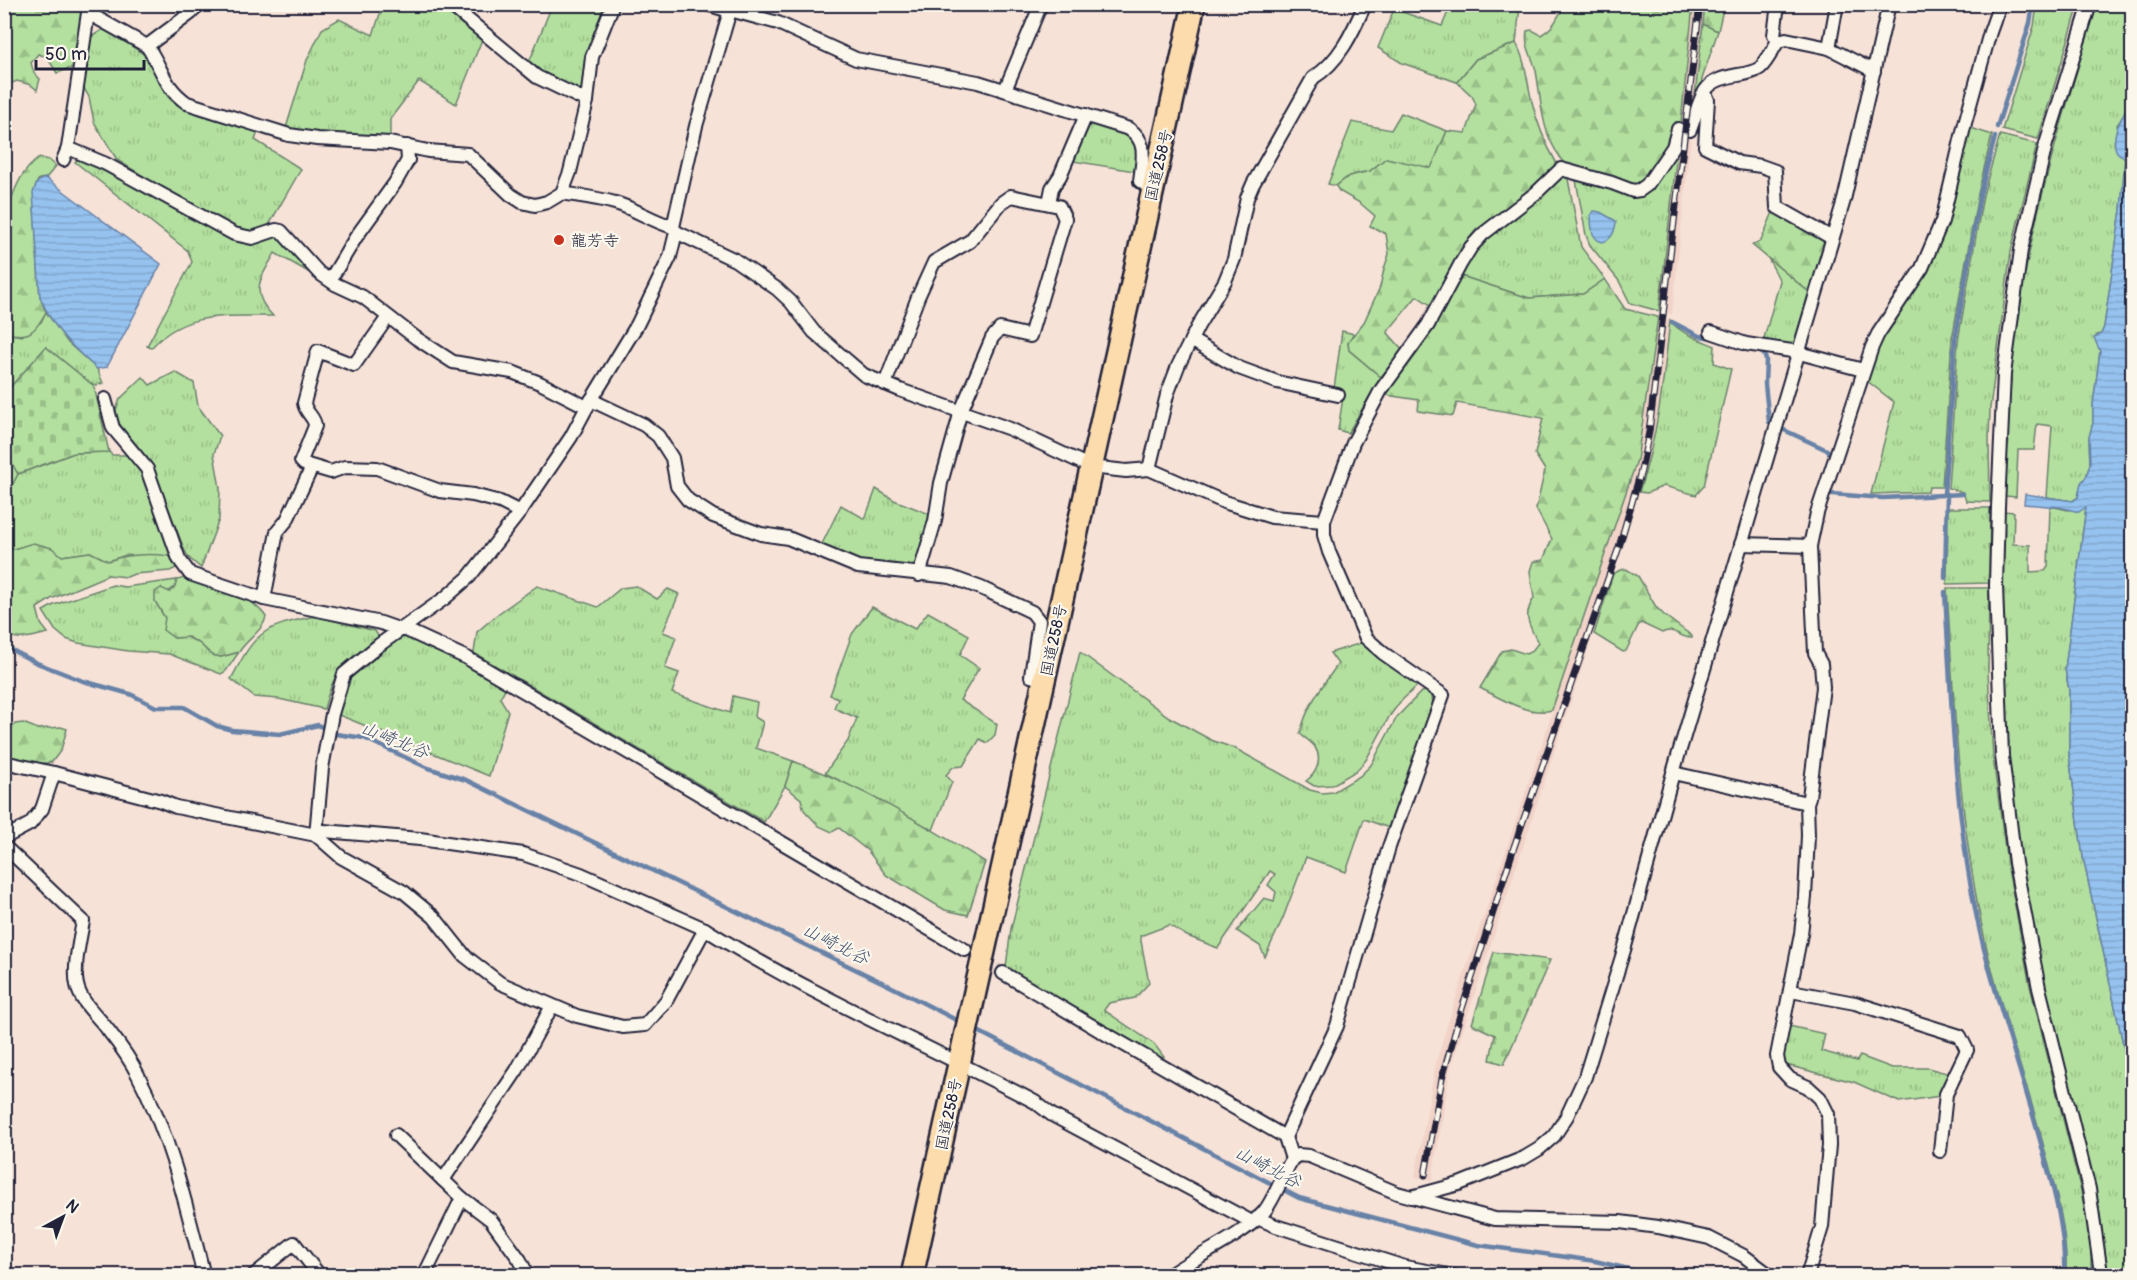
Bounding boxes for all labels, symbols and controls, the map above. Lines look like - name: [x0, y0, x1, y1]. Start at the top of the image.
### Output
- scale bar: [36, 33, 144, 71]
- text: 50 m: [45, 43, 87, 66]
- street label: 国道258号: [1141, 127, 1177, 203]
- place label: 龍芳寺: [571, 231, 619, 251]
- marker: 龍芳寺: [552, 233, 566, 247]
- street label: 国道258号: [1037, 602, 1071, 678]
- water label: 山崎北谷: [357, 716, 433, 765]
- water label: 山崎北谷: [798, 918, 874, 971]
- street label: 国道258号: [932, 1076, 966, 1152]
- water label: 山崎北谷: [1230, 1141, 1306, 1194]
- north arrow: [33, 1187, 93, 1247]
- text: N: [62, 1195, 83, 1218]

